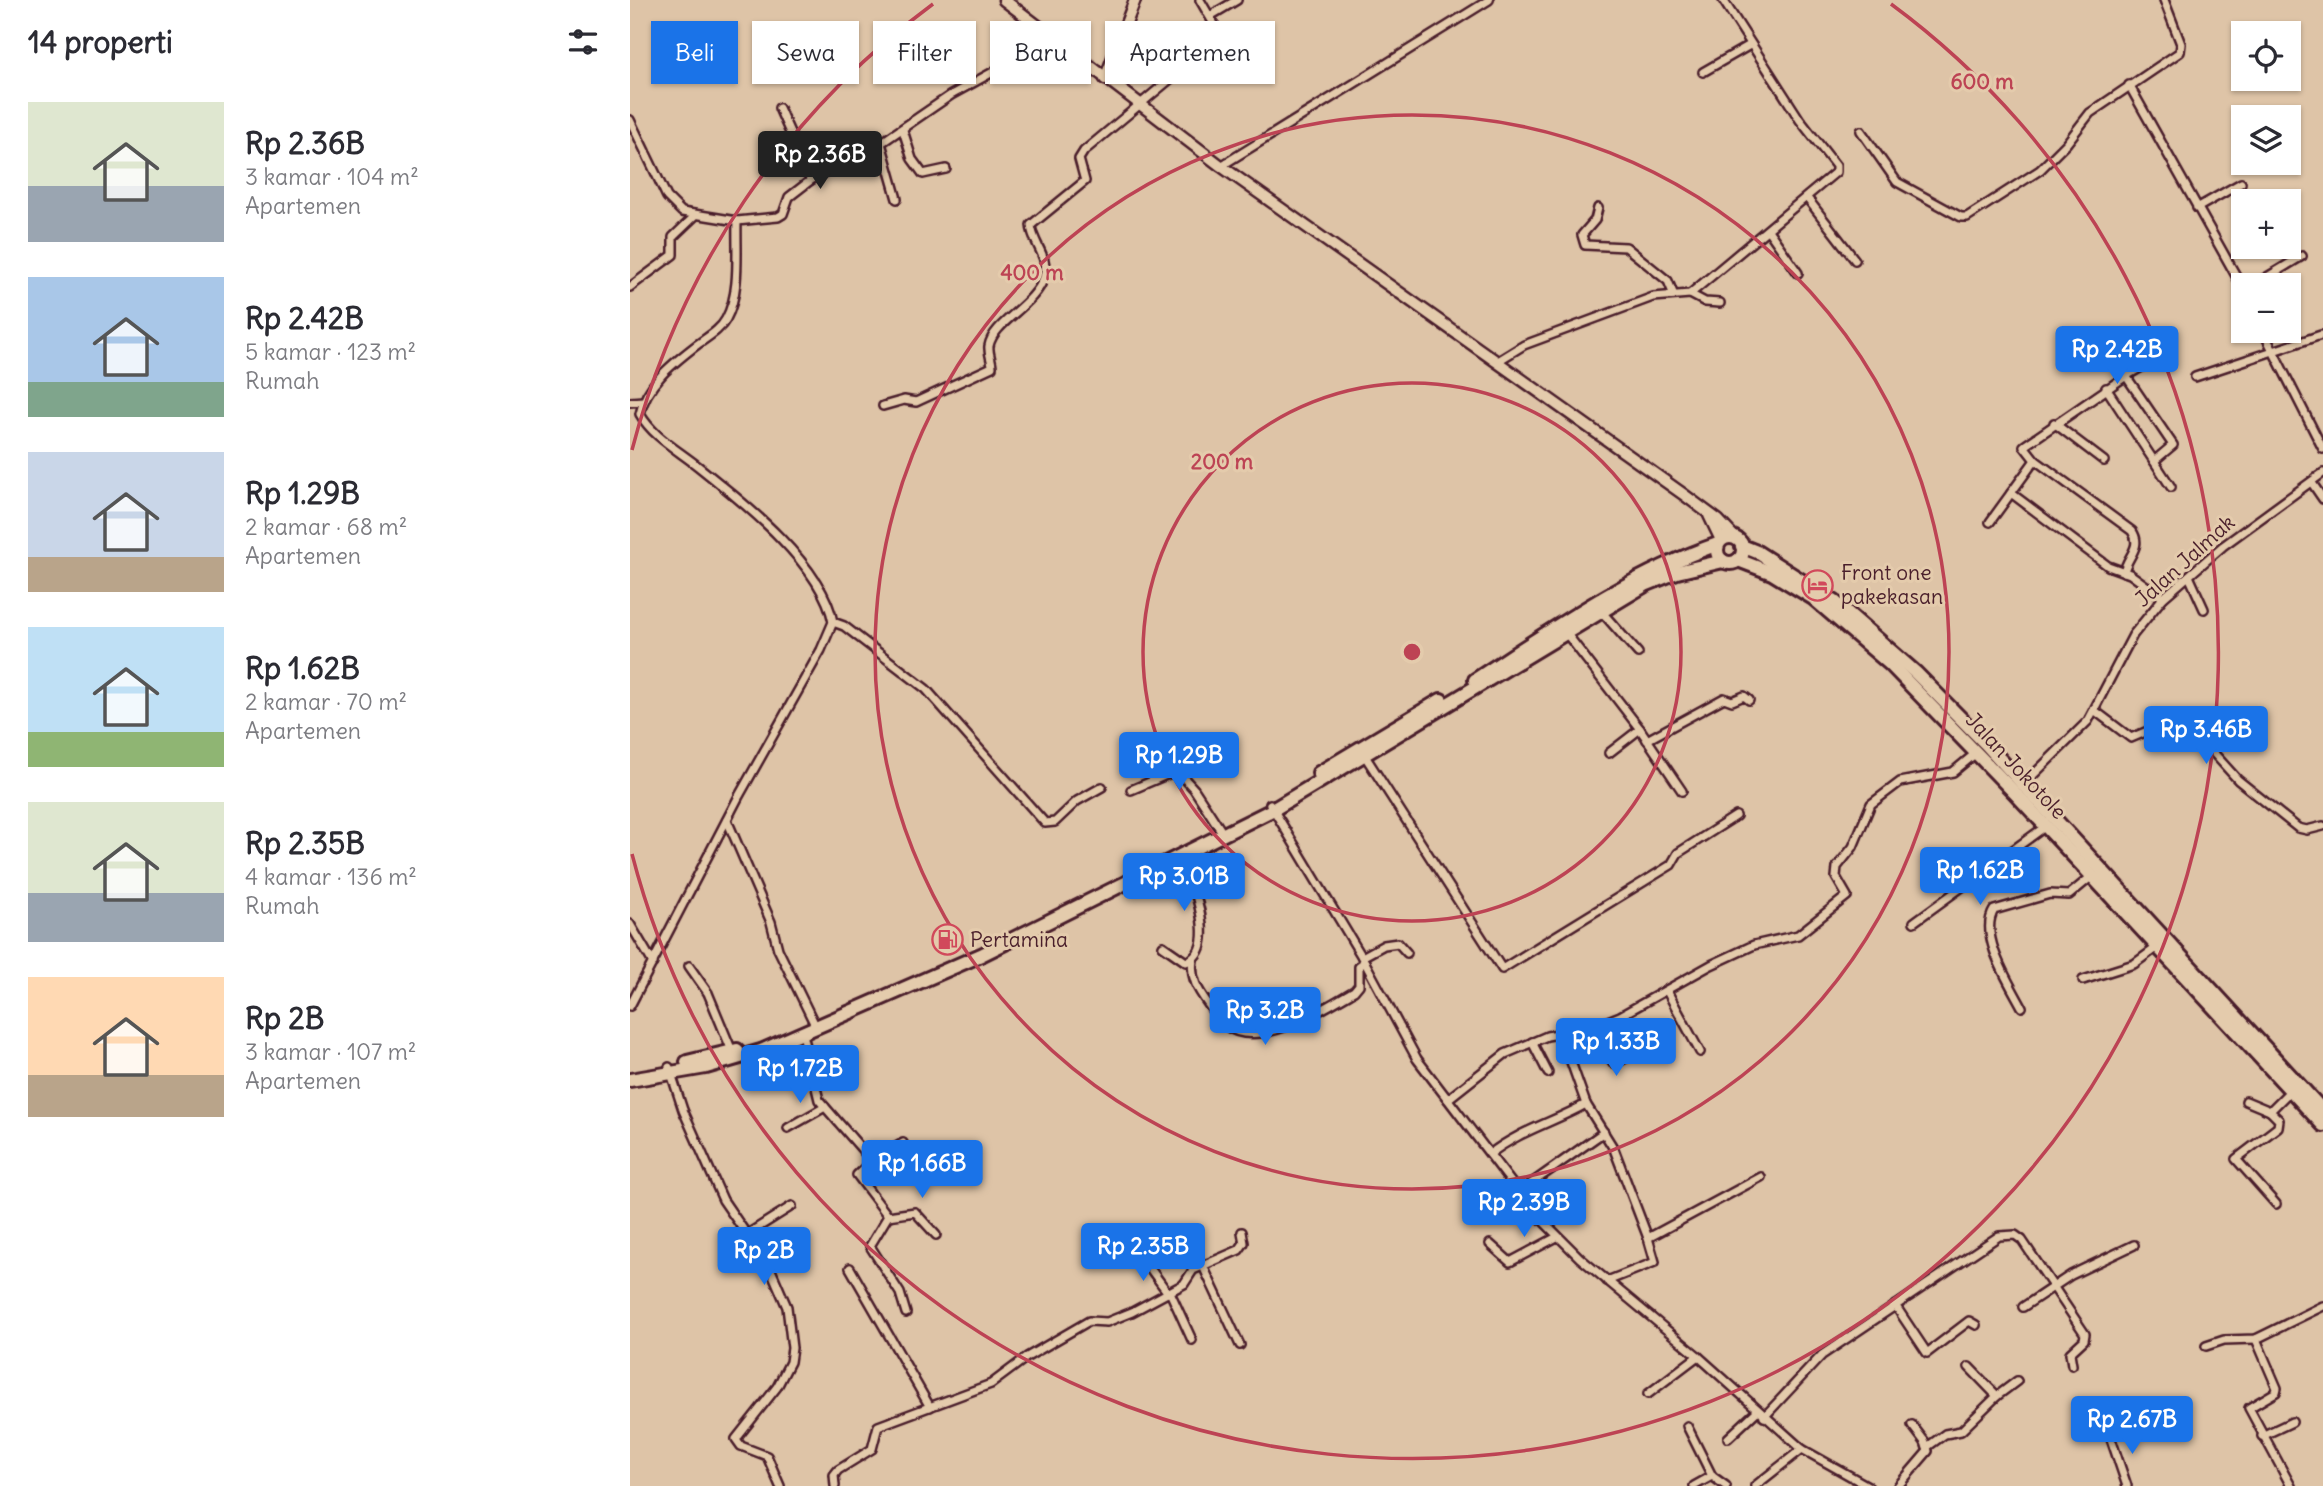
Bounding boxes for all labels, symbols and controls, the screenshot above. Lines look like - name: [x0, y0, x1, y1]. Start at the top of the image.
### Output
- chip: Beli: [651, 21, 738, 84]
- chip: Sewa: [752, 21, 859, 84]
- chip: Filter: [873, 21, 976, 84]
- chip: Baru: [990, 21, 1091, 84]
- chip: Apartemen: [1105, 21, 1275, 84]
- map controls: [2231, 21, 2301, 343]
- button: locate: [2231, 21, 2301, 91]
- text: 14 properti: [28, 23, 173, 61]
- icon: filters: [564, 23, 602, 61]
- text: 600 m: [1950, 68, 2014, 95]
- button: layers: [2231, 105, 2301, 175]
- text: Rp 2.36B: [245, 124, 365, 162]
- icon: home: [84, 130, 168, 214]
- pin: Rp 2.36B: [748, 132, 892, 191]
- text: Rp 2.36B: [774, 139, 866, 168]
- text: 3 kamar · 104 m²: [245, 162, 419, 191]
- button: +: [2231, 189, 2301, 259]
- text: Apartemen: [245, 191, 361, 220]
- text: 400 m: [1000, 259, 1064, 286]
- button: −: [2231, 273, 2301, 343]
- text: Rp 2.42B: [245, 299, 364, 337]
- icon: home: [84, 305, 168, 389]
- pin: Rp 2.42B: [2045, 326, 2189, 386]
- text: Rp 2.42B: [2071, 334, 2163, 363]
- text: 5 kamar · 123 m²: [245, 337, 416, 366]
- text: Rumah: [245, 366, 320, 395]
- text: 200 m: [1191, 448, 1254, 475]
- text: Rp 1.29B: [245, 474, 360, 512]
- icon: home: [84, 480, 168, 564]
- street label: Jalan Jalmak: [2129, 509, 2240, 612]
- text: 2 kamar · 68 m²: [245, 512, 407, 541]
- text: Apartemen: [245, 541, 361, 570]
- place label: Front one pakekasan: [1841, 559, 1943, 610]
- hotel icon: Front one pakekasan: [1801, 568, 1835, 602]
- centre of rings: [1400, 640, 1424, 664]
- text: Rp 1.62B: [245, 649, 360, 687]
- icon: home: [84, 655, 168, 739]
- text: 2 kamar · 70 m²: [245, 687, 407, 716]
- pin: Rp 3.46B: [2134, 706, 2278, 766]
- street label: Jalan Jokotole: [1960, 707, 2073, 825]
- text: Rp 3.46B: [2160, 714, 2252, 743]
- text: Apartemen: [245, 716, 361, 745]
- pin: Rp 1.29B: [1107, 732, 1251, 792]
- text: Rp 1.29B: [1135, 740, 1223, 769]
- text: Rp 2.35B: [245, 824, 365, 862]
- icon: home: [84, 830, 168, 914]
- pin: Rp 1.62B: [1908, 848, 2052, 907]
- pin: Rp 3.01B: [1112, 853, 1256, 913]
- text: Rp 1.62B: [1936, 855, 2024, 884]
- text: Rp 3.01B: [1139, 861, 1229, 890]
- text: 4 kamar · 136 m²: [245, 862, 417, 891]
- text: Rumah: [245, 891, 320, 920]
- fuel station icon: Pertamina: [930, 923, 964, 957]
- place label: Pertamina: [970, 926, 1068, 953]
- pin: Rp 3.2B: [1200, 988, 1330, 1047]
- text: Rp 3.2B: [1226, 995, 1304, 1024]
- text: Rp 2B: [245, 999, 324, 1037]
- icon: home: [84, 1005, 168, 1089]
- pin: Rp 1.33B: [1544, 1018, 1688, 1078]
- text: Rp 1.33B: [1572, 1026, 1660, 1055]
- text: 3 kamar · 107 m²: [245, 1037, 416, 1066]
- pin: Rp 1.72B: [728, 1046, 872, 1105]
- text: Rp 1.72B: [757, 1053, 843, 1082]
- text: Apartemen: [245, 1066, 361, 1095]
- pin: Rp 1.66B: [850, 1140, 994, 1200]
- text: Rp 1.66B: [878, 1148, 966, 1177]
- pin: Rp 2.39B: [1452, 1180, 1596, 1239]
- text: Rp 2.39B: [1478, 1187, 1570, 1216]
- pin: Rp 2.35B: [1071, 1224, 1215, 1283]
- pin: Rp 2B: [715, 1228, 813, 1287]
- text: Rp 2.35B: [1097, 1231, 1189, 1260]
- text: Rp 2B: [734, 1235, 794, 1264]
- pin: Rp 2.67B: [2060, 1396, 2204, 1456]
- text: Rp 2.67B: [2087, 1404, 2177, 1433]

